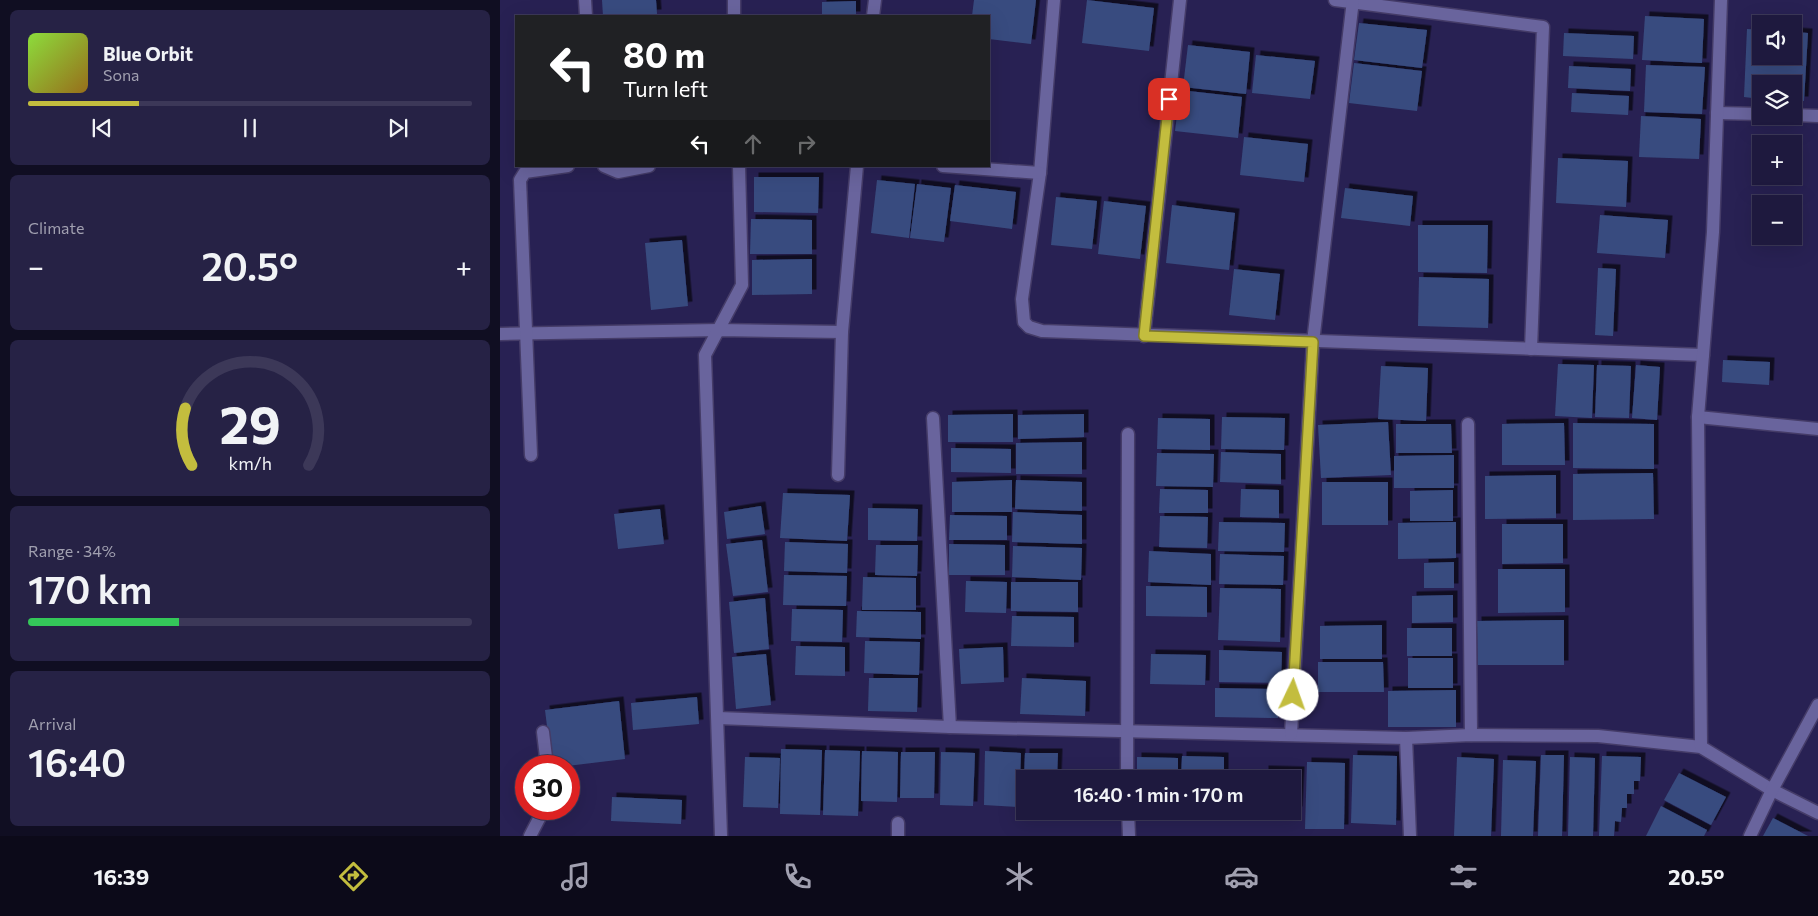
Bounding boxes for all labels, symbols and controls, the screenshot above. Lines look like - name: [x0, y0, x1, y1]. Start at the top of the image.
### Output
- map controls: [1752, 15, 1802, 245]
- button: sound: [1752, 15, 1802, 65]
- text: 80 m: [623, 32, 705, 75]
- icon: left: [540, 35, 605, 100]
- text: Blue Orbit: [103, 42, 193, 65]
- text: Sona: [103, 65, 139, 84]
- text: Turn left: [623, 75, 708, 102]
- button: layers: [1752, 75, 1802, 125]
- pin: [1148, 78, 1190, 120]
- icon: arrive: [1155, 85, 1183, 113]
- icon: previous: [88, 114, 116, 142]
- icon: pause: [236, 114, 264, 142]
- icon: next: [384, 114, 412, 142]
- icon: left: [686, 130, 714, 158]
- icon: ahead: [739, 130, 767, 158]
- icon: right: [792, 130, 820, 158]
- button: +: [1752, 135, 1802, 185]
- button: −: [1752, 195, 1802, 245]
- text: Climate: [28, 218, 84, 237]
- text: 20.5°: [202, 242, 298, 289]
- text: −: [28, 249, 44, 283]
- text: +: [456, 249, 472, 283]
- text: 29: [219, 391, 281, 455]
- text: km/h: [228, 452, 272, 474]
- text: Range · 34%: [28, 541, 116, 560]
- text: 170 km: [28, 565, 152, 612]
- position arrow: [1266, 668, 1318, 720]
- text: Arrival: [28, 714, 76, 733]
- text: 16:40: [28, 738, 126, 785]
- speed limit sign: 30: [515, 755, 580, 820]
- text: 16:40 · 1 min · 170 m: [1074, 783, 1243, 806]
- icon: directions: [336, 859, 371, 894]
- icon: music: [558, 859, 593, 894]
- icon: phone: [780, 859, 815, 894]
- icon: climate: [1002, 859, 1037, 894]
- icon: car: [1224, 859, 1259, 894]
- icon: filters: [1446, 859, 1481, 894]
- text: 16:39: [93, 863, 149, 890]
- text: 20.5°: [1668, 863, 1724, 890]

